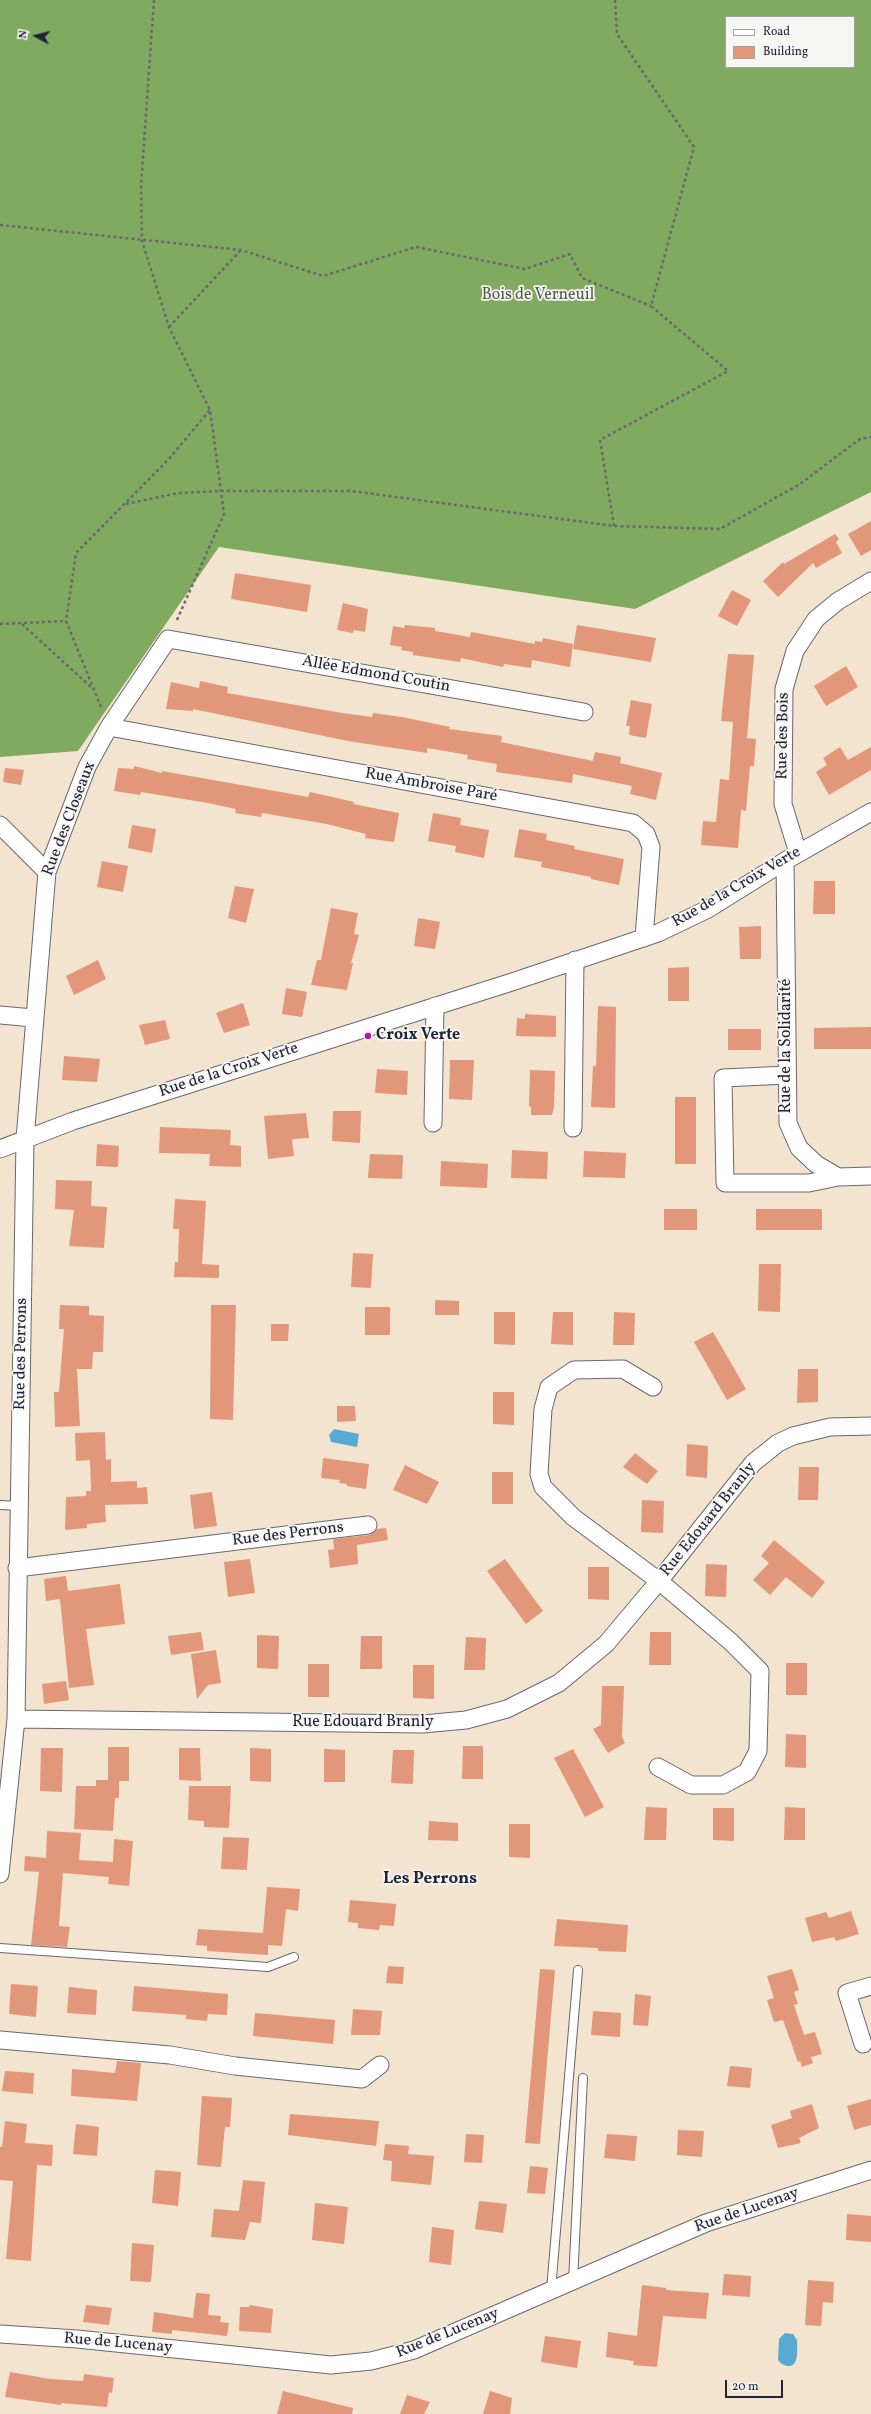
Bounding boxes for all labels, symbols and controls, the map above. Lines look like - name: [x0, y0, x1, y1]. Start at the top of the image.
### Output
- north arrow: [16, 16, 56, 56]
- legend: [725, 16, 855, 68]
- text: Road: [763, 24, 790, 40]
- text: N: [16, 30, 32, 39]
- text: Building: [763, 44, 808, 60]
- park label: Bois de Verneuil: [482, 286, 594, 306]
- street label: Allée Edmond Coutin: [300, 653, 452, 697]
- street label: Rue des Bois: [774, 692, 794, 780]
- street label: Rue des Closeaux: [39, 759, 101, 879]
- street label: Rue Ambroise Paré: [363, 765, 499, 807]
- street label: Rue de la Croix Verte: [669, 843, 805, 933]
- street label: Rue de la Solidarité: [777, 979, 797, 1113]
- place label: Croix Verte: [376, 1026, 460, 1046]
- marker: Croix Verte: [363, 1031, 373, 1041]
- street label: Rue de la Croix Verte: [157, 1039, 301, 1103]
- street label: Rue des Perrons: [11, 1298, 33, 1410]
- street label: Rue Edouard Branly: [657, 1459, 761, 1581]
- street label: Rue des Perrons: [231, 1519, 345, 1551]
- street label: Rue Edouard Branly: [292, 1713, 434, 1733]
- district label: Les Perrons: [383, 1870, 477, 1890]
- street label: Rue de Lucenay: [692, 2184, 802, 2238]
- street label: Rue de Lucenay: [394, 2305, 502, 2363]
- street label: Rue de Lucenay: [63, 2330, 173, 2358]
- scale bar: [727, 2372, 785, 2398]
- text: 20 m: [732, 2379, 759, 2395]

